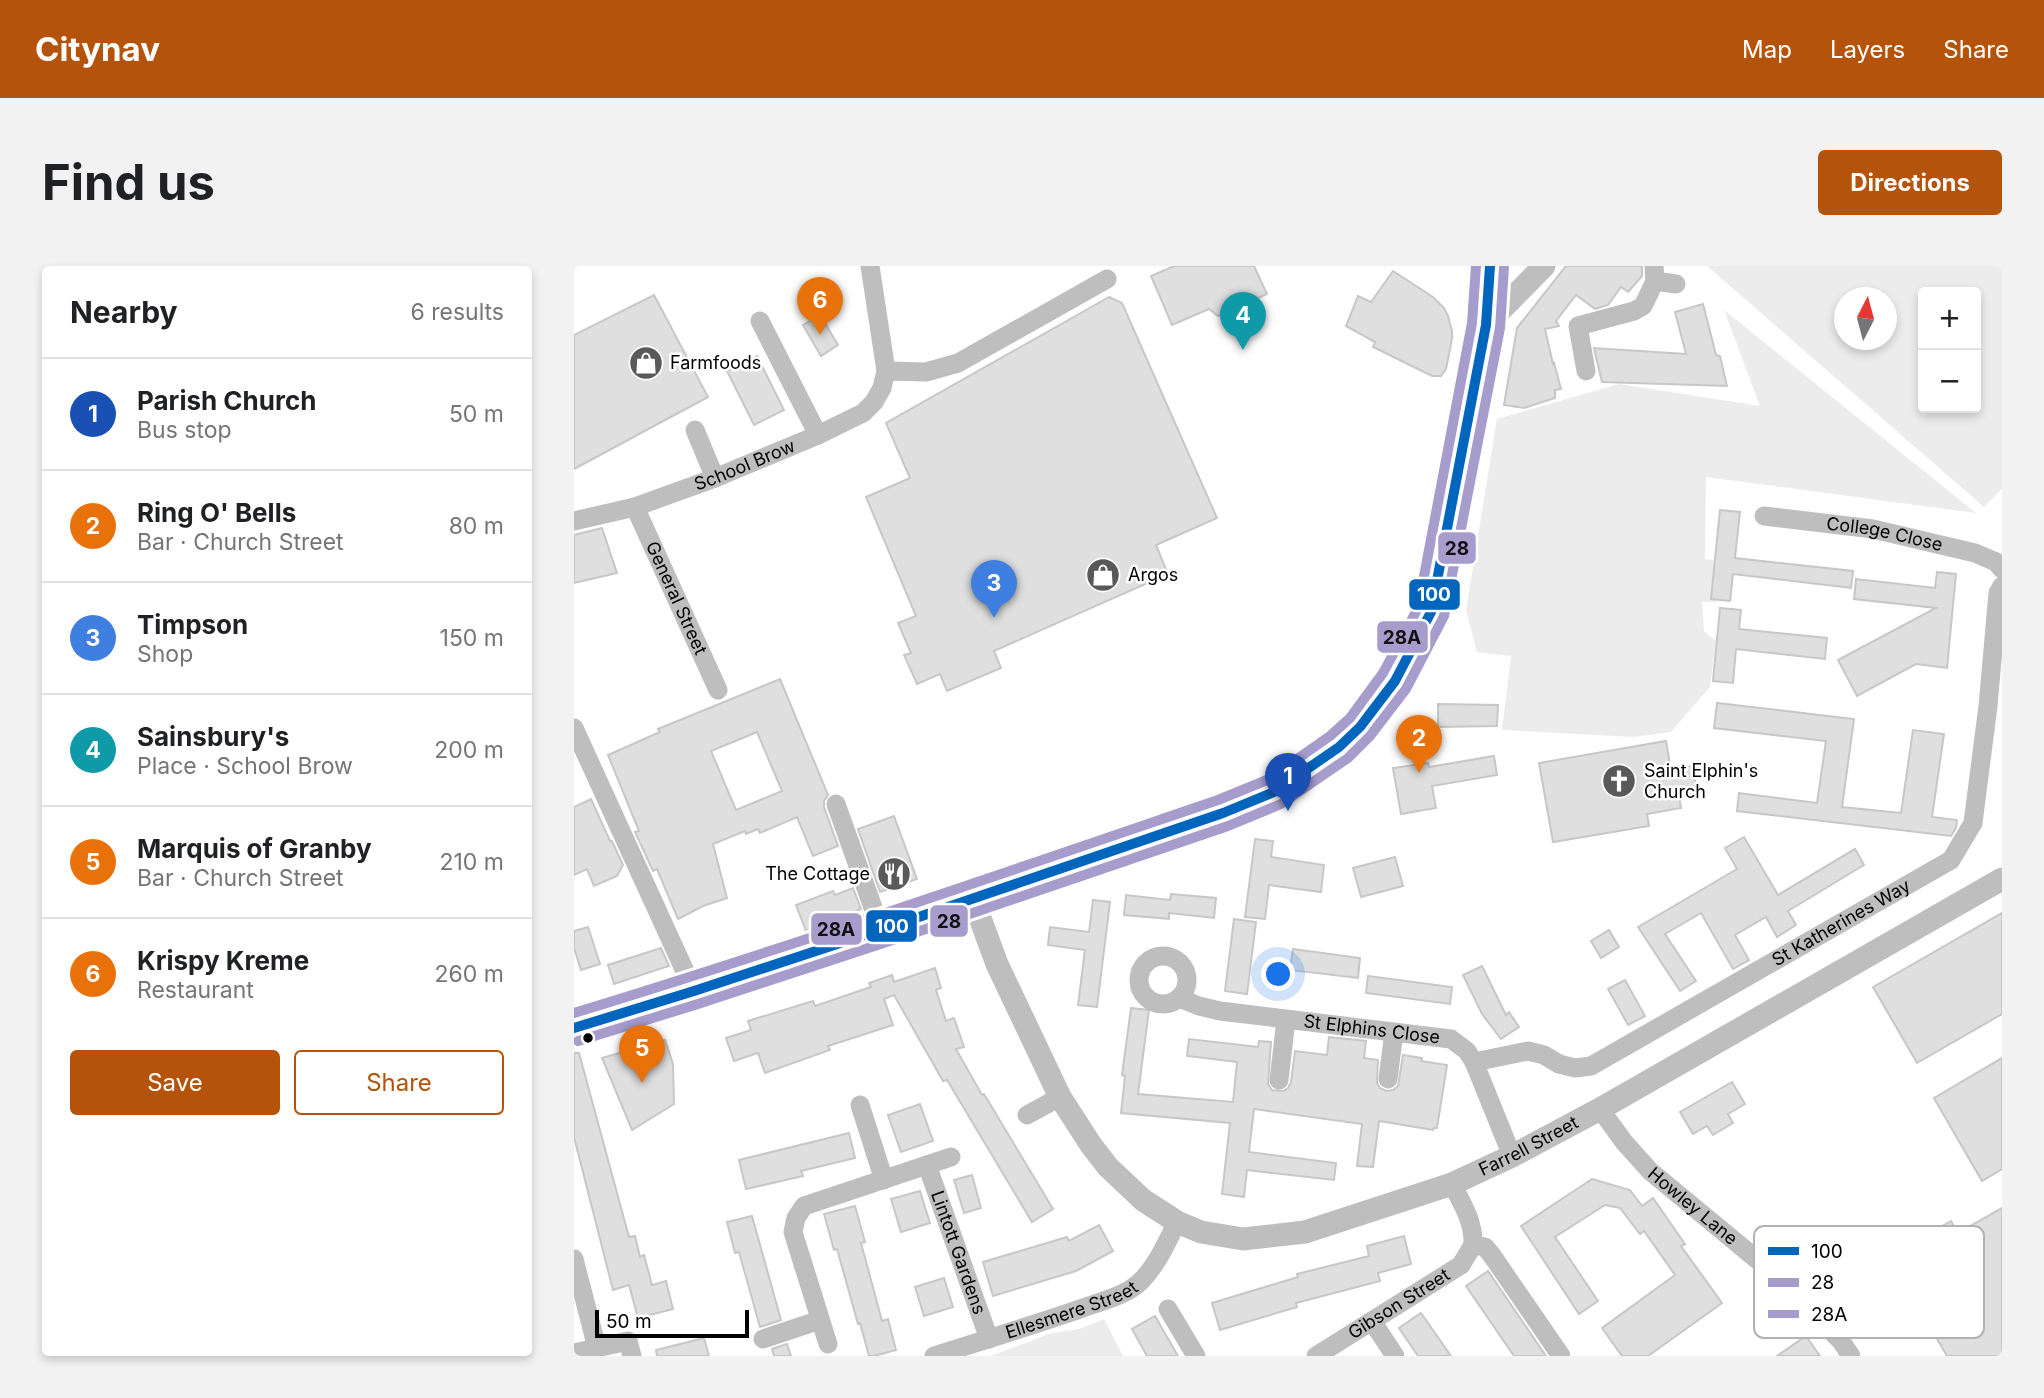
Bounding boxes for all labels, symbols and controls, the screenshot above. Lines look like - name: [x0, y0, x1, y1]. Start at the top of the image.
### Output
- text: Citynav: [35, 29, 160, 69]
- text: Map: [1742, 35, 1792, 64]
- text: Layers: [1830, 35, 1905, 64]
- text: Share: [1943, 35, 2009, 64]
- button: Directions: [1818, 150, 2002, 215]
- text: Find us: [42, 153, 215, 212]
- pin: 6: [797, 277, 843, 335]
- north arrow: [1834, 287, 1897, 350]
- map controls: [1918, 287, 1981, 413]
- button: +: [1918, 287, 1981, 350]
- pin: 4: [1220, 292, 1266, 350]
- text: Nearby: [70, 294, 178, 330]
- text: 6 results: [410, 298, 504, 326]
- shop icon: Farmfoods: [627, 344, 665, 382]
- button: −: [1918, 350, 1981, 413]
- place label: Farmfoods: [670, 352, 761, 373]
- text: Parish Church: [137, 385, 316, 416]
- text: 1: [88, 400, 98, 428]
- text: 50 m: [449, 400, 504, 428]
- text: Bus stop: [137, 416, 232, 444]
- street label: School Brow: [691, 435, 798, 495]
- text: Ring O' Bells: [137, 497, 296, 528]
- text: 2: [86, 512, 100, 540]
- text: 80 m: [449, 512, 504, 540]
- street label: College Close: [1825, 513, 1945, 555]
- text: Bar · Church Street: [137, 528, 344, 556]
- line badge: 28: [1437, 531, 1477, 565]
- text: 28: [1445, 537, 1469, 560]
- street label: General Street: [642, 538, 712, 658]
- shop icon: Argos: [1084, 556, 1122, 594]
- pin: 3: [971, 560, 1017, 618]
- place label: Argos: [1128, 564, 1178, 585]
- line badge: 100: [1408, 578, 1461, 611]
- text: 100: [1417, 583, 1451, 606]
- text: Timpson: [137, 609, 248, 640]
- line badge: 28A: [1376, 620, 1429, 654]
- text: 3: [86, 624, 100, 652]
- text: 150 m: [440, 624, 504, 652]
- text: 28A: [1383, 626, 1421, 649]
- text: Shop: [137, 640, 193, 668]
- pin: 2: [1396, 715, 1442, 773]
- text: Sainsbury's: [137, 721, 289, 752]
- text: 4: [85, 736, 101, 764]
- text: 200 m: [434, 736, 504, 764]
- text: Place · School Brow: [137, 752, 353, 780]
- pin: 1: [1265, 753, 1311, 811]
- place label: Saint Elphin's Church: [1644, 760, 1758, 802]
- church icon: Saint Elphin's Church: [1600, 762, 1638, 800]
- text: Marquis of Granby: [137, 833, 372, 864]
- text: 5: [86, 848, 100, 876]
- text: 210 m: [439, 848, 504, 876]
- restaurant icon: The Cottage: [875, 855, 913, 893]
- place label: The Cottage: [765, 863, 870, 884]
- text: Bar · Church Street: [137, 864, 344, 892]
- street label: St Katherines Way: [1768, 875, 1914, 970]
- line badge: 28: [929, 904, 969, 938]
- line badge: 100: [865, 909, 918, 943]
- text: 28: [937, 910, 961, 933]
- line badge: 28A: [810, 912, 863, 946]
- text: 100: [875, 915, 909, 938]
- text: 28A: [817, 918, 855, 941]
- text: Krispy Kreme: [137, 945, 309, 976]
- your location: [1261, 957, 1295, 991]
- text: 6: [86, 960, 100, 988]
- text: 260 m: [435, 960, 504, 988]
- text: Restaurant: [137, 976, 254, 1004]
- street label: St Elphins Close: [1302, 1010, 1441, 1048]
- pin: 5: [619, 1025, 665, 1083]
- unlabelled marker: [581, 1031, 595, 1045]
- button: Save: [70, 1050, 280, 1115]
- button: Share: [294, 1050, 504, 1115]
- street label: Farrell Street: [1475, 1112, 1582, 1180]
- street label: Howley Lane: [1644, 1163, 1742, 1249]
- street label: Lintott Gardens: [927, 1188, 990, 1317]
- legend: [1754, 1226, 1984, 1338]
- text: 100: [1811, 1240, 1843, 1263]
- street label: Gibson Street: [1344, 1264, 1453, 1343]
- text: 28: [1811, 1271, 1834, 1294]
- street label: Ellesmere Street: [1003, 1276, 1142, 1343]
- text: 28A: [1811, 1303, 1847, 1326]
- scale bar: [595, 1307, 749, 1339]
- text: 50 m: [606, 1310, 652, 1333]

